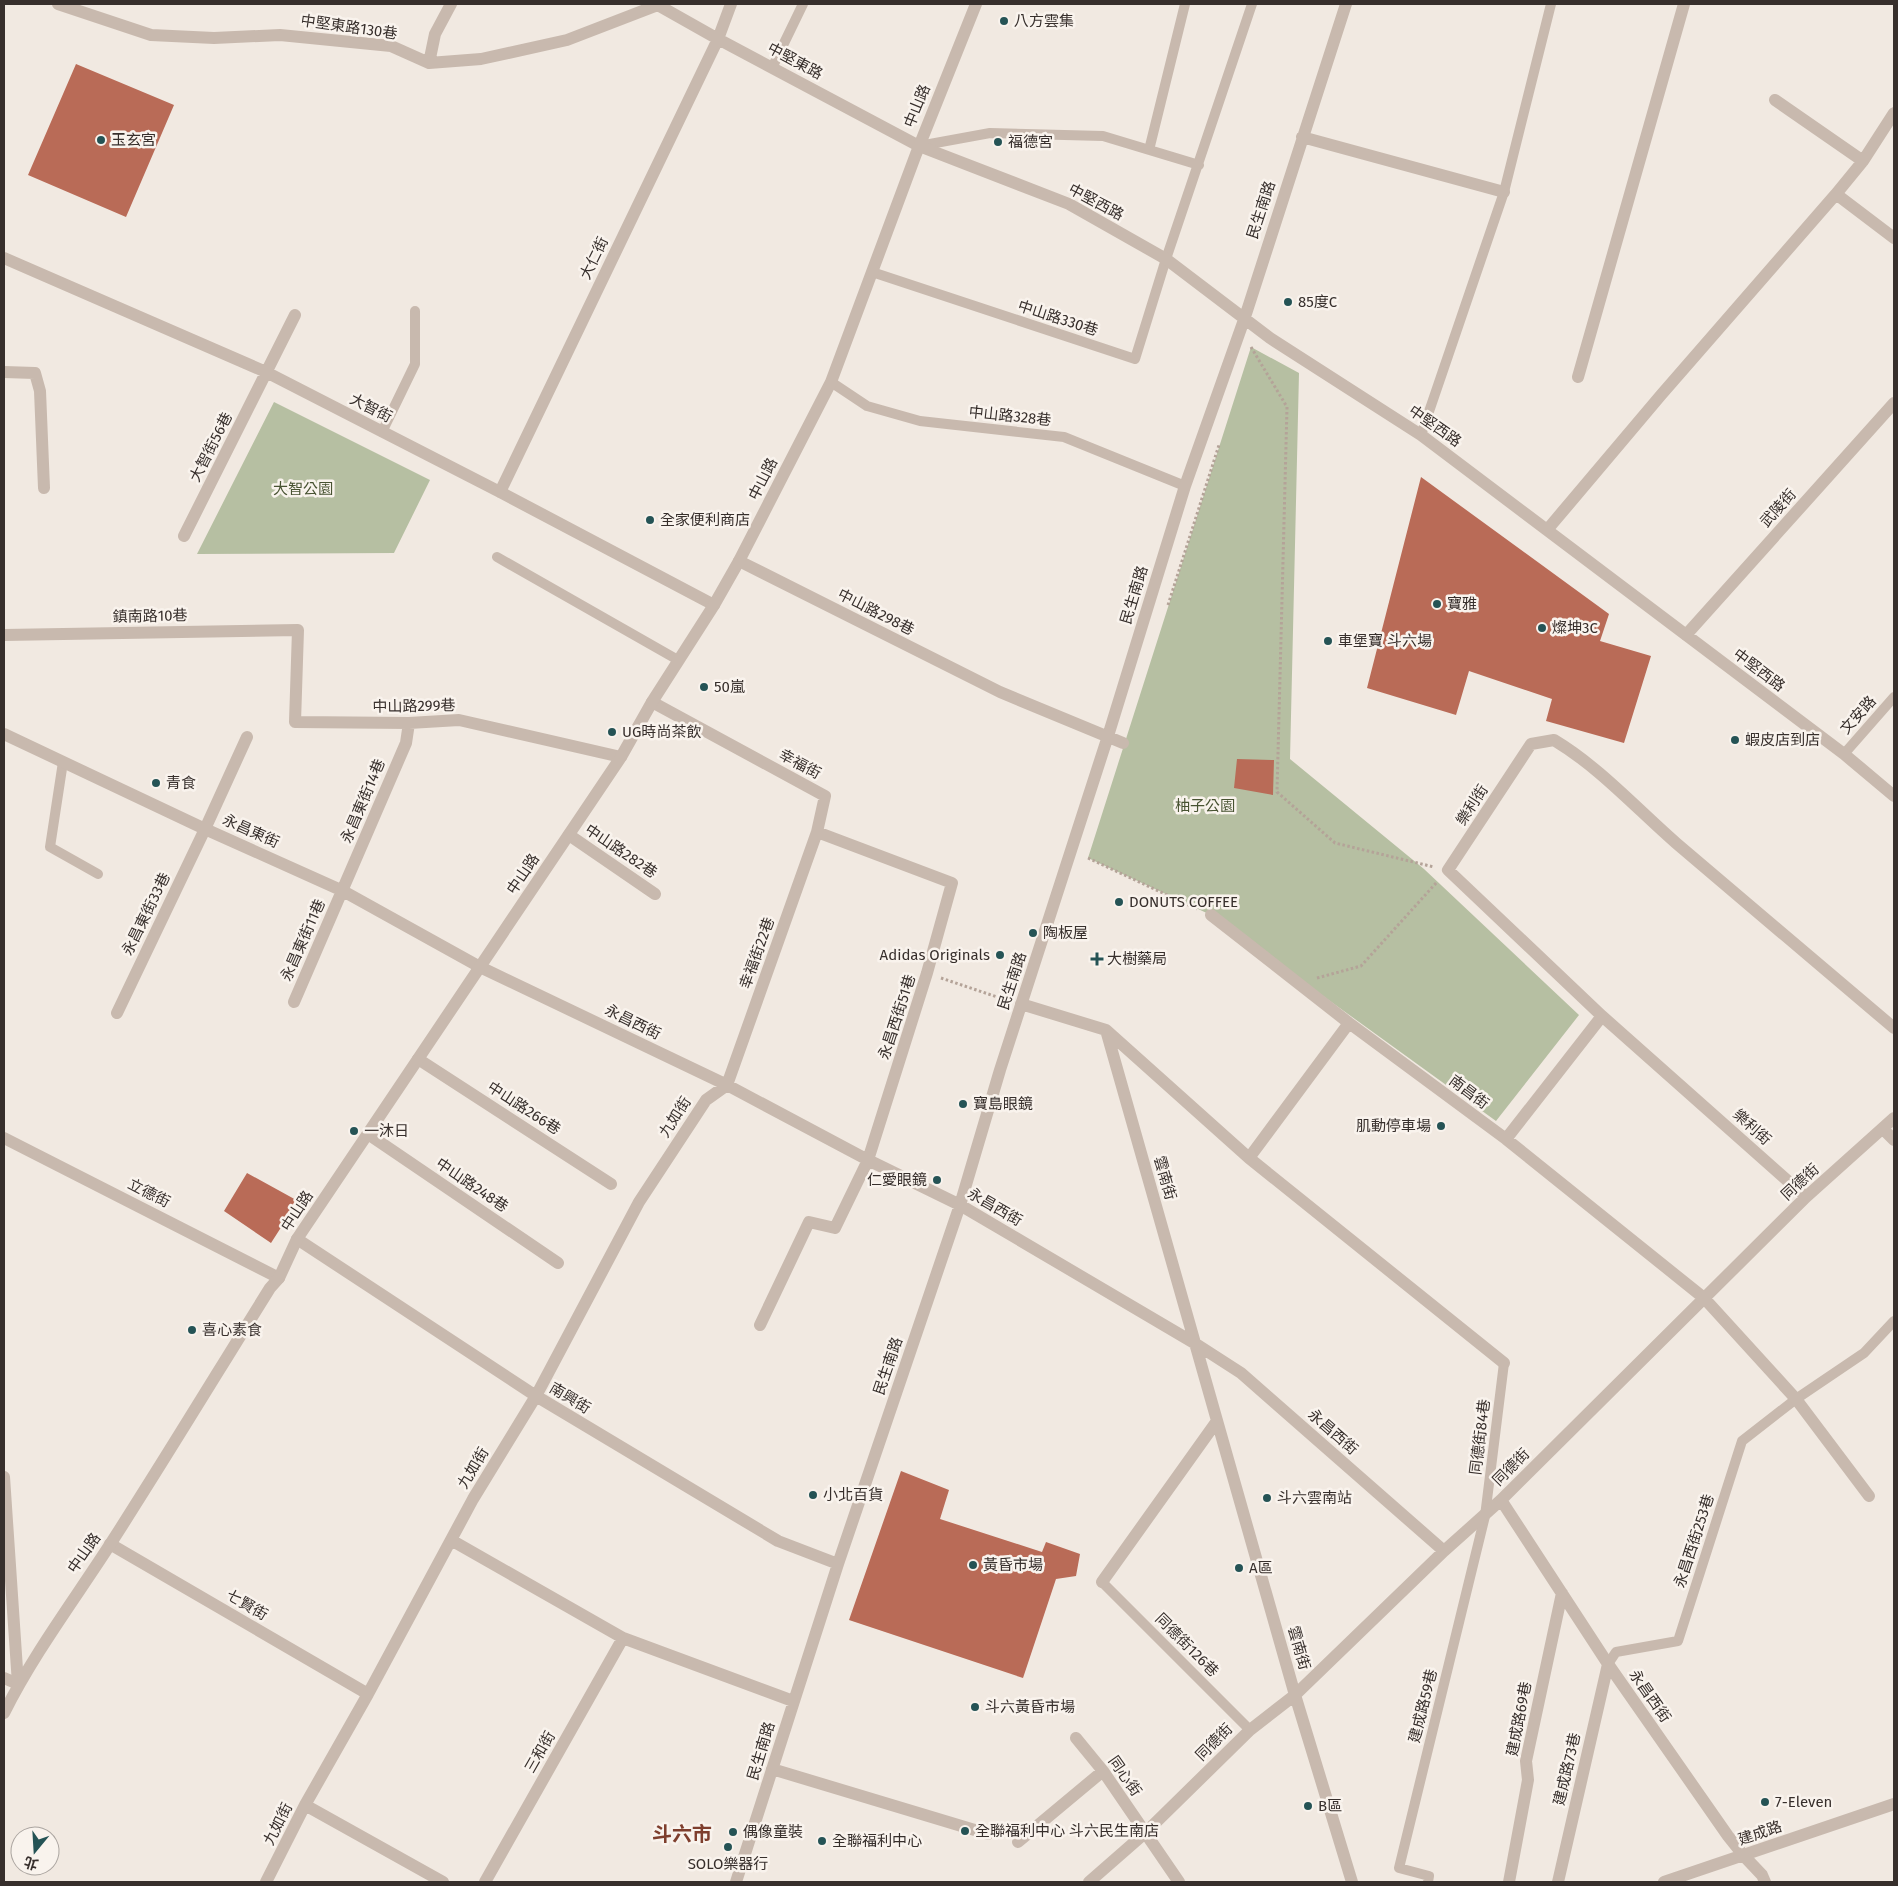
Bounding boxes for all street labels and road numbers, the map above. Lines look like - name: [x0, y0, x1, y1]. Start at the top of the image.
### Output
- street label: 中堅東路130巷: [300, 11, 398, 43]
- street label: 中堅東路: [764, 39, 826, 83]
- street label: 中山路: [900, 82, 934, 130]
- street label: 民生南路: [1243, 179, 1279, 241]
- street label: 中堅西路: [1065, 180, 1127, 224]
- street label: 大仁街: [576, 234, 612, 282]
- street label: 中山路330巷: [1016, 297, 1100, 339]
- street label: 大智街: [347, 390, 395, 426]
- street label: 中堅西路: [1405, 401, 1465, 451]
- street label: 中山路328巷: [968, 403, 1052, 429]
- street label: 大智街56巷: [186, 409, 236, 485]
- street label: 中山路: [745, 455, 781, 503]
- street label: 武陵街: [1756, 485, 1800, 531]
- street label: 民生南路: [1117, 564, 1151, 626]
- street label: 中山路298巷: [835, 585, 917, 639]
- street label: 鎮南路10巷: [112, 606, 188, 626]
- street label: 中堅西路: [1730, 645, 1788, 695]
- street label: 文安路: [1836, 692, 1880, 738]
- street label: 中山路299巷: [372, 696, 456, 716]
- street label: 幸福街: [776, 745, 824, 783]
- street label: 永昌東街14巷: [337, 756, 389, 846]
- street label: 樂利街: [1452, 781, 1492, 829]
- street label: 永昌東街: [220, 811, 282, 851]
- street label: 中山路282巷: [582, 820, 660, 882]
- street label: 中山路: [503, 850, 543, 898]
- street label: 永昌東街33巷: [118, 870, 174, 958]
- street label: 永昌東街11巷: [277, 896, 329, 984]
- street label: 幸福街22巷: [736, 915, 778, 991]
- street label: 民生南路: [994, 950, 1030, 1012]
- street label: 永昌西街51巷: [875, 972, 919, 1062]
- street label: 永昌西街: [602, 1001, 664, 1043]
- street label: 南昌街: [1446, 1071, 1492, 1113]
- street label: 中山路266巷: [484, 1078, 564, 1138]
- street label: 九如街: [655, 1093, 695, 1141]
- street label: 樂利街: [1729, 1105, 1775, 1149]
- street label: 中山路248巷: [432, 1154, 512, 1216]
- street label: 雲南街: [1150, 1154, 1180, 1202]
- street label: 同德街: [1777, 1160, 1823, 1204]
- street label: 立德街: [125, 1175, 173, 1211]
- street label: 永昌西街: [965, 1184, 1025, 1230]
- street label: 中山路: [277, 1187, 317, 1235]
- street label: 民生南路: [870, 1335, 906, 1397]
- street label: 南興街: [546, 1379, 594, 1417]
- street label: 同德街84巷: [1466, 1398, 1494, 1476]
- street label: 永昌西街: [1304, 1406, 1362, 1458]
- street label: 九如街: [454, 1444, 492, 1492]
- street label: 同德街: [1489, 1445, 1533, 1489]
- street label: 永昌西街253巷: [1670, 1492, 1718, 1590]
- street label: 中山路: [64, 1529, 104, 1577]
- street label: 七賢街: [223, 1586, 271, 1624]
- street label: 同德街126巷: [1152, 1610, 1222, 1680]
- street label: 雲南街: [1284, 1624, 1314, 1672]
- street label: 永昌西街: [1625, 1666, 1675, 1726]
- street label: 建成路59巷: [1405, 1667, 1441, 1745]
- street label: 建成路69巷: [1503, 1680, 1535, 1758]
- street label: 民生南路: [744, 1720, 778, 1782]
- street label: 同德街: [1192, 1720, 1236, 1764]
- street label: 三和街: [521, 1728, 559, 1776]
- street label: 建成路73巷: [1550, 1731, 1584, 1807]
- street label: 同心街: [1105, 1752, 1145, 1800]
- street label: 九如街: [260, 1800, 296, 1848]
- street label: 建成路: [1736, 1817, 1784, 1849]

